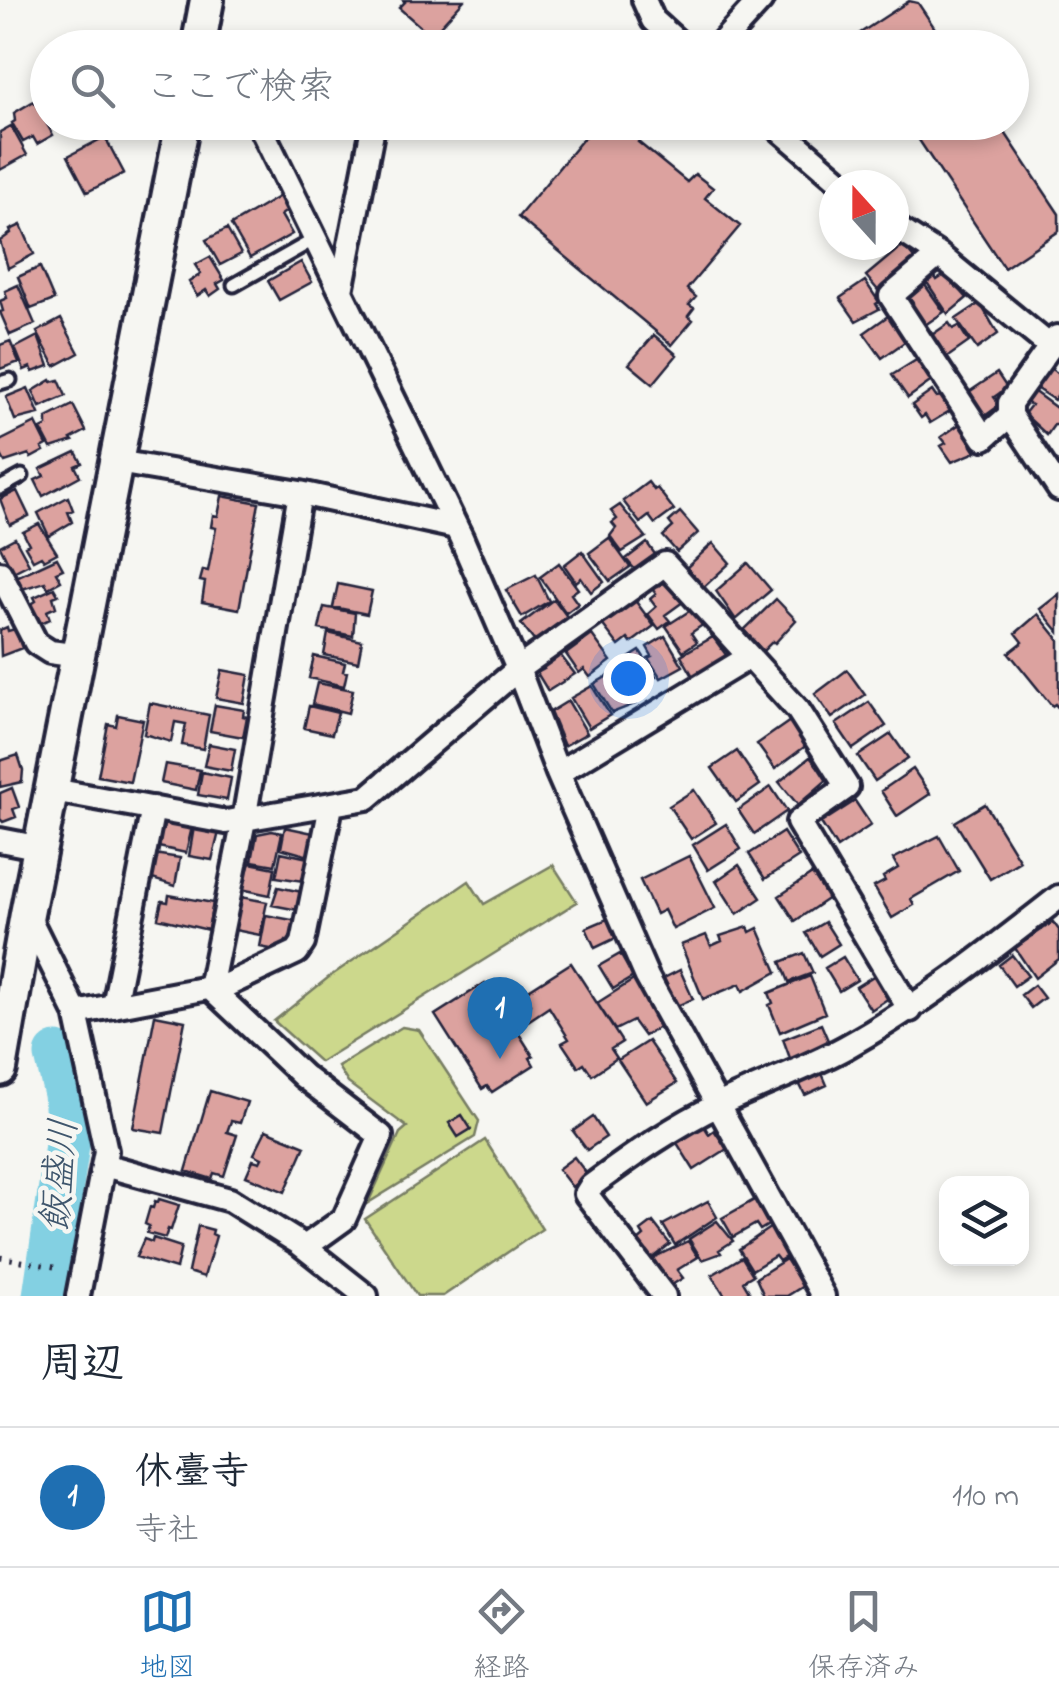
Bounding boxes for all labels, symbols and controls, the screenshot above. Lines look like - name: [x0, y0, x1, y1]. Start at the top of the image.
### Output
- search box: [30, 30, 1029, 140]
- icon: search: [65, 58, 120, 113]
- text: ここで検索: [145, 61, 335, 117]
- north arrow: [819, 170, 909, 260]
- your location: [603, 653, 654, 704]
- pin: 1: [468, 976, 532, 1059]
- water label: 飯盛川: [29, 1116, 95, 1235]
- map controls: [939, 1176, 1029, 1266]
- button: layers: [939, 1176, 1029, 1266]
- text: 周辺: [40, 1335, 124, 1396]
- text: 休臺寺: [135, 1446, 249, 1502]
- text: 1: [67, 1474, 78, 1521]
- text: 110 m: [952, 1474, 1019, 1521]
- text: 寺社: [135, 1508, 199, 1555]
- tab: 地図: [139, 1584, 195, 1690]
- tab: 経路: [473, 1584, 530, 1690]
- tab: 保存済み: [808, 1584, 920, 1690]

